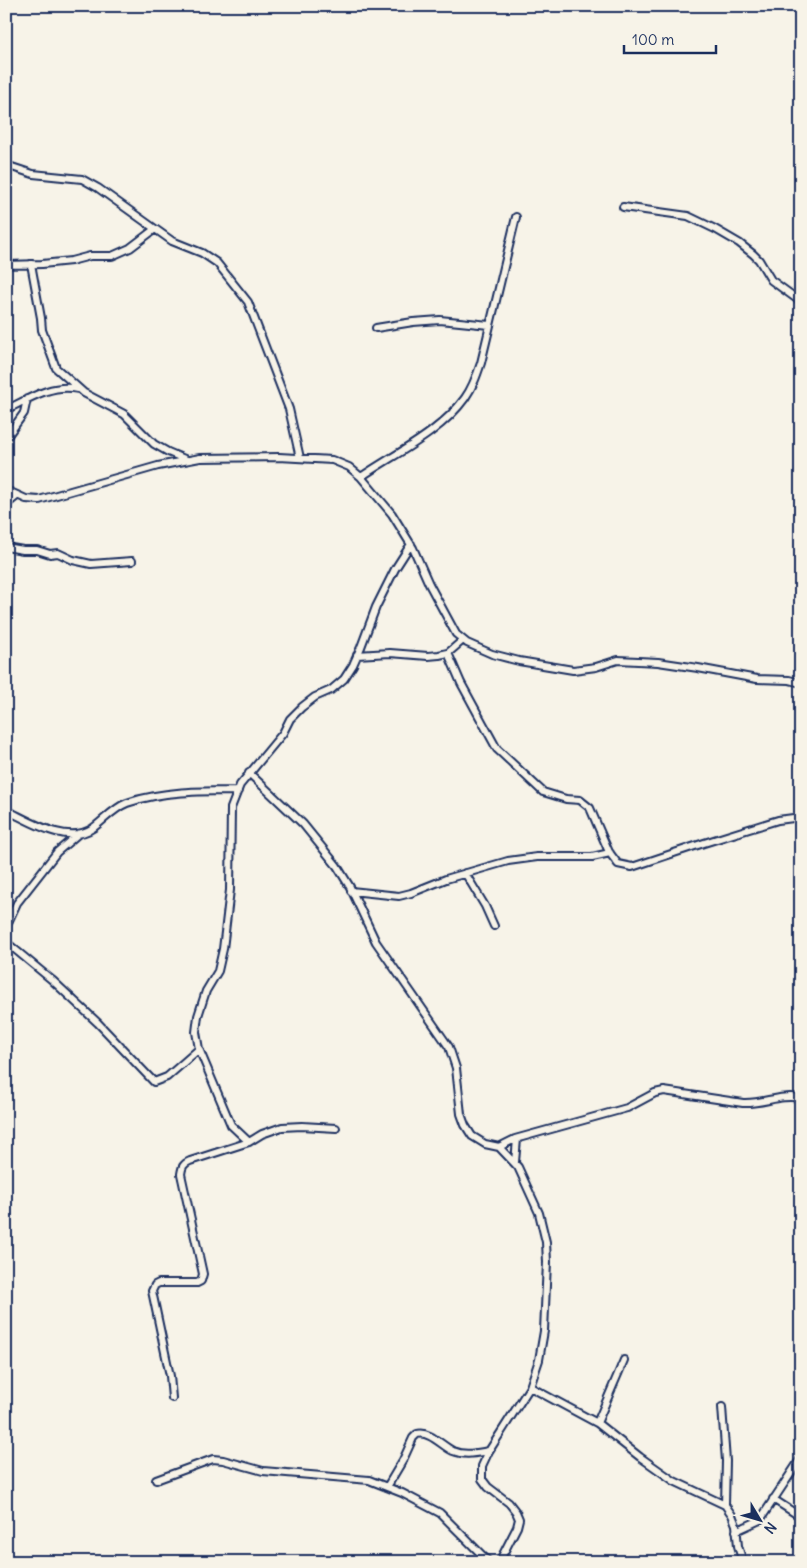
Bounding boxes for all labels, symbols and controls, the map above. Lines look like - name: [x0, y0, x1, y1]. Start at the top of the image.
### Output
- scale bar: [624, 22, 717, 54]
- text: 100 m: [632, 30, 674, 49]
- north arrow: [734, 1496, 784, 1546]
- text: N: [760, 1519, 780, 1537]

